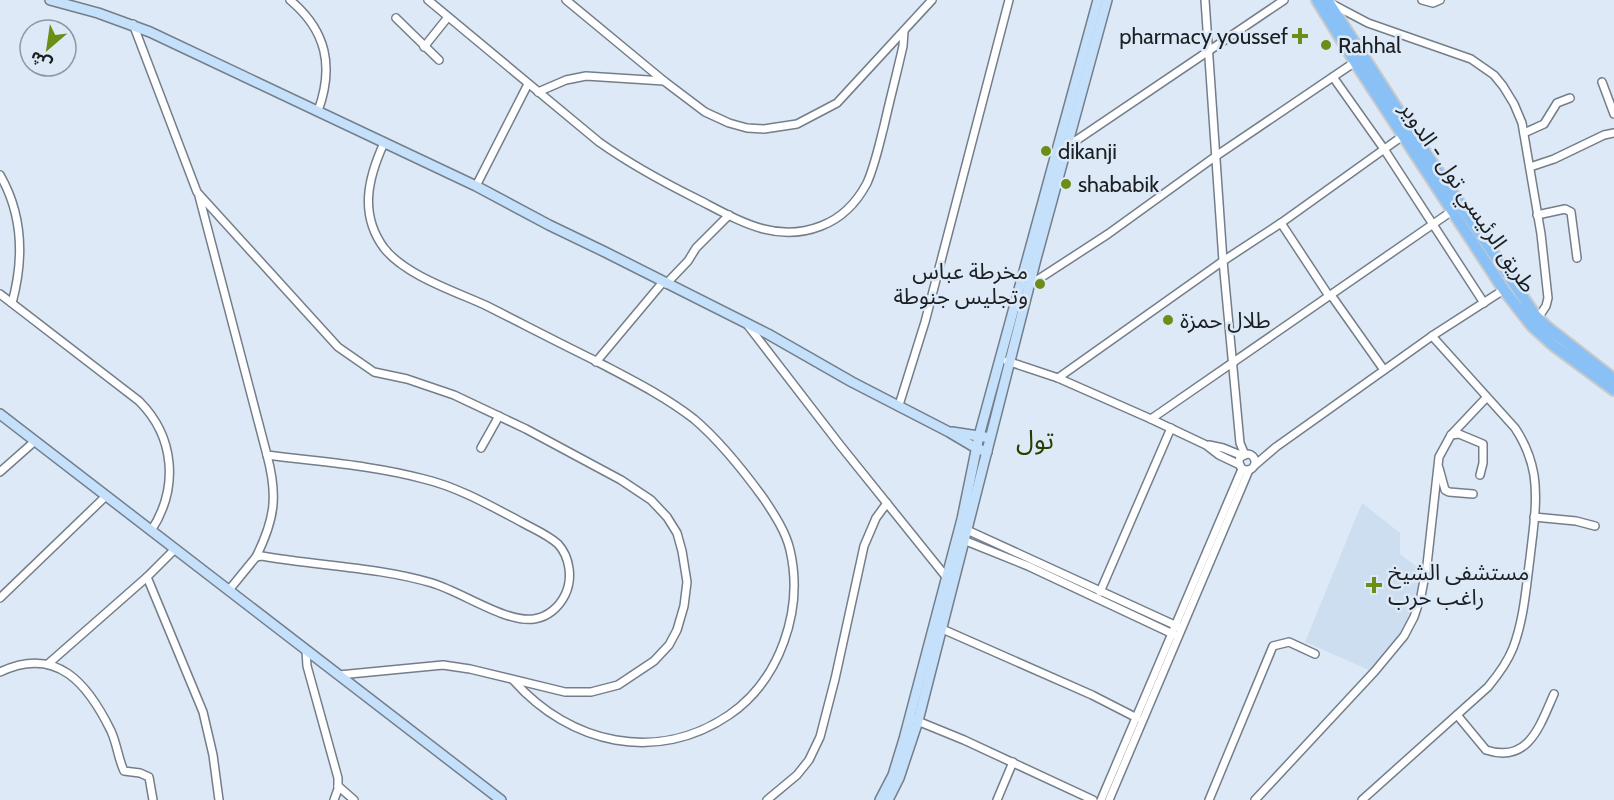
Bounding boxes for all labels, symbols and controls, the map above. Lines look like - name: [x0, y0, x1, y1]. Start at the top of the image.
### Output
- north arrow: [18, 18, 78, 78]
- place label: pharmacy youssef: [1119, 23, 1288, 50]
- marker: pharmacy youssef: [1293, 29, 1307, 43]
- place label: Rahhal: [1338, 32, 1402, 59]
- marker: Rahhal: [1319, 38, 1333, 52]
- text: ش: [27, 47, 55, 74]
- street label: طريق الرئيسي تول - الدوير: [1391, 96, 1542, 299]
- place label: dikanji: [1058, 138, 1117, 165]
- marker: dikanji: [1039, 144, 1053, 158]
- place label: shababik: [1078, 171, 1159, 198]
- marker: shababik: [1059, 177, 1073, 191]
- place label: مخرطة عباس وتجليس جنوطة: [893, 258, 1028, 310]
- marker: مخرطة عباس وتجليس جنوطة: [1033, 277, 1047, 291]
- place label: طلال حمزة: [1180, 307, 1271, 334]
- marker: طلال حمزة: [1161, 313, 1175, 327]
- district label: تول: [1016, 424, 1054, 456]
- place label: مستشفى الشيخ راغب حرب: [1388, 559, 1529, 611]
- marker: مستشفى الشيخ راغب حرب: [1365, 576, 1383, 594]

